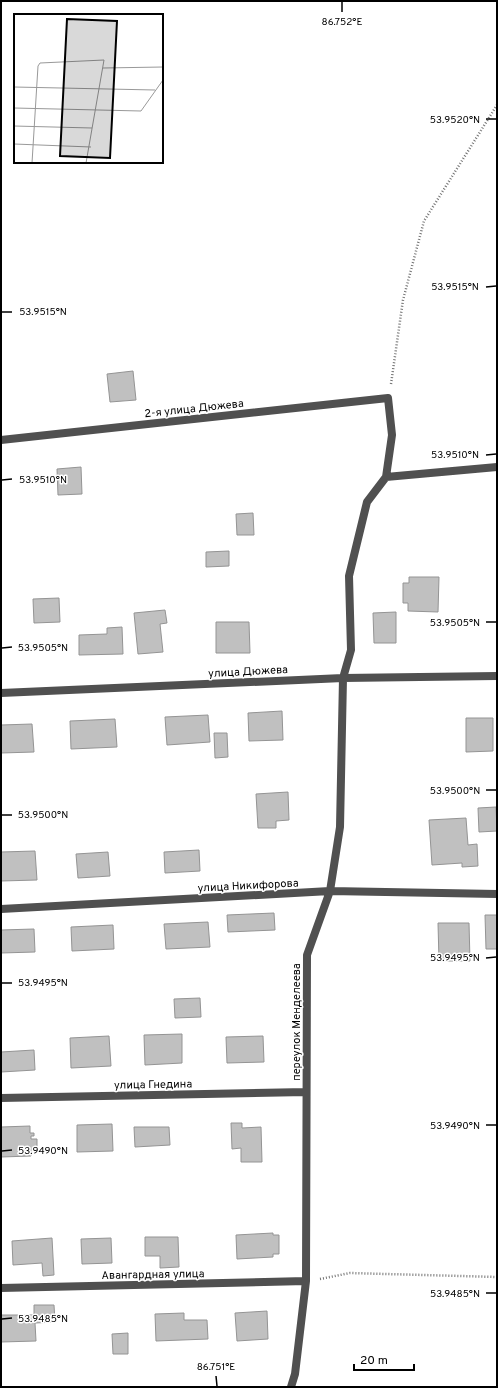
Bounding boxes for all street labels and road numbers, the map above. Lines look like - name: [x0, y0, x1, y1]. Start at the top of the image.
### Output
- street label: 2-я улица Дюжева: [144, 397, 245, 421]
- street label: улица Дюжева: [208, 663, 289, 681]
- street label: улица Никифорова: [197, 876, 299, 896]
- street label: переулок Менделеева: [290, 963, 304, 1081]
- street label: улица Гнедина: [114, 1077, 192, 1093]
- street label: Авангардная улица: [101, 1267, 205, 1283]

